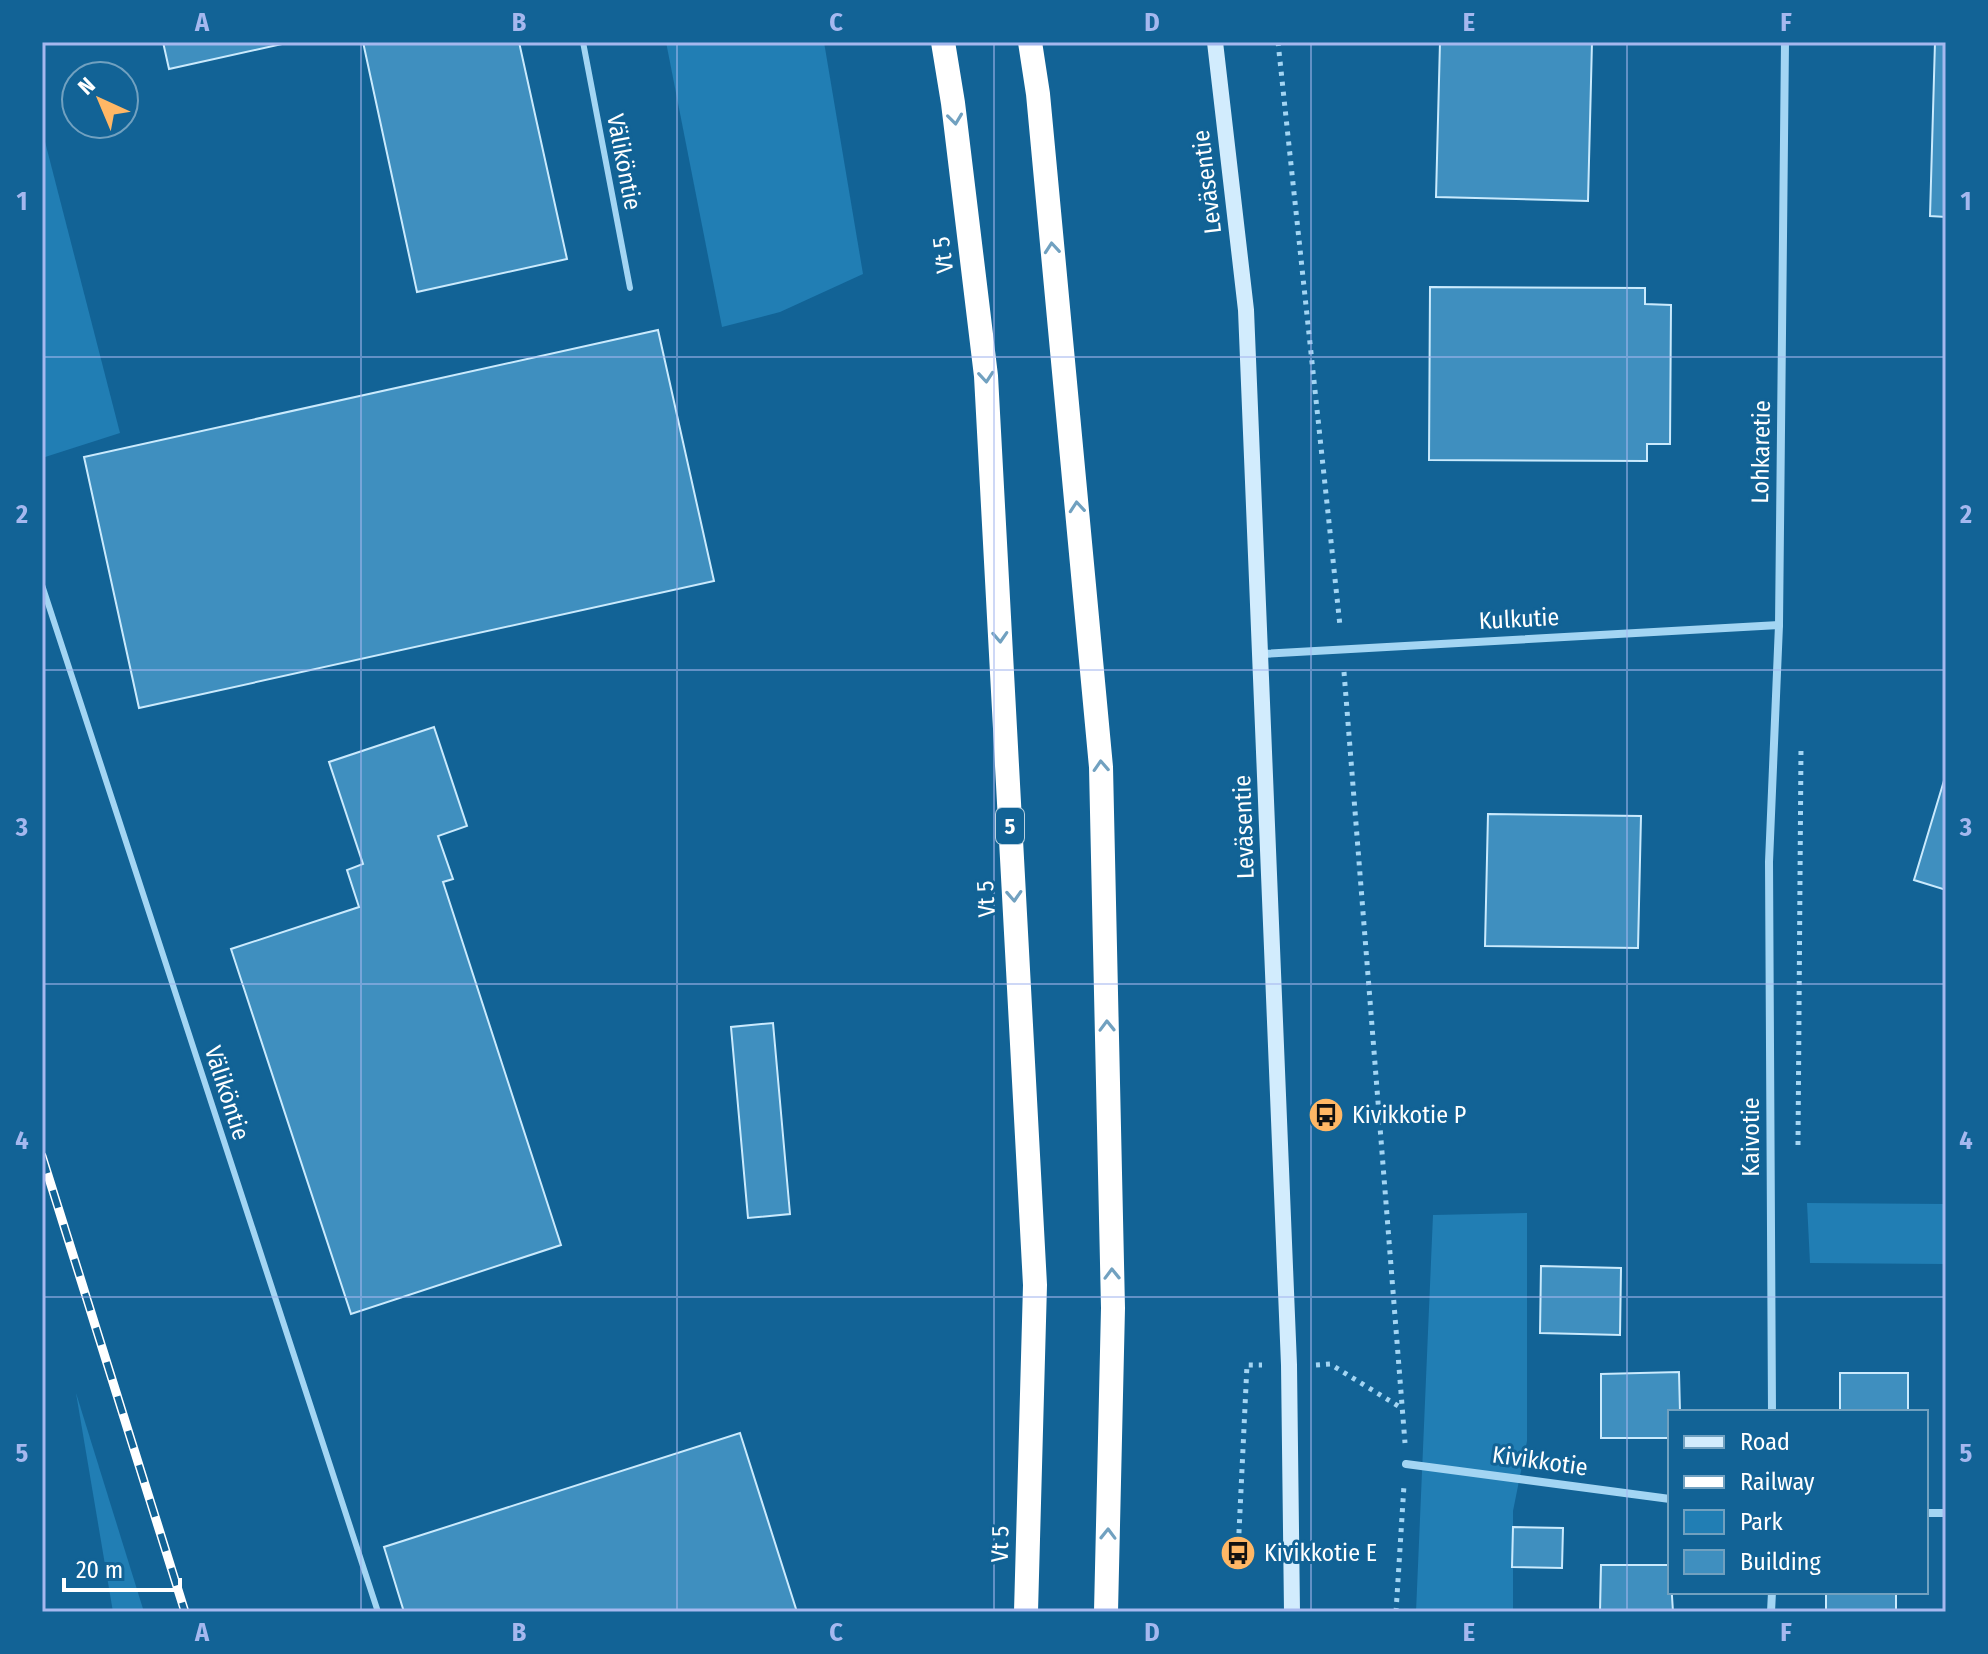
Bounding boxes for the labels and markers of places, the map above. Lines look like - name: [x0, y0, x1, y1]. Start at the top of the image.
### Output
- bus stop icon: Kivikkotie P: [1307, 1096, 1345, 1134]
- place label: Kivikkotie P: [1352, 1101, 1466, 1129]
- bus stop icon: Kivikkotie E: [1219, 1534, 1257, 1572]
- place label: Kivikkotie E: [1264, 1539, 1377, 1567]

